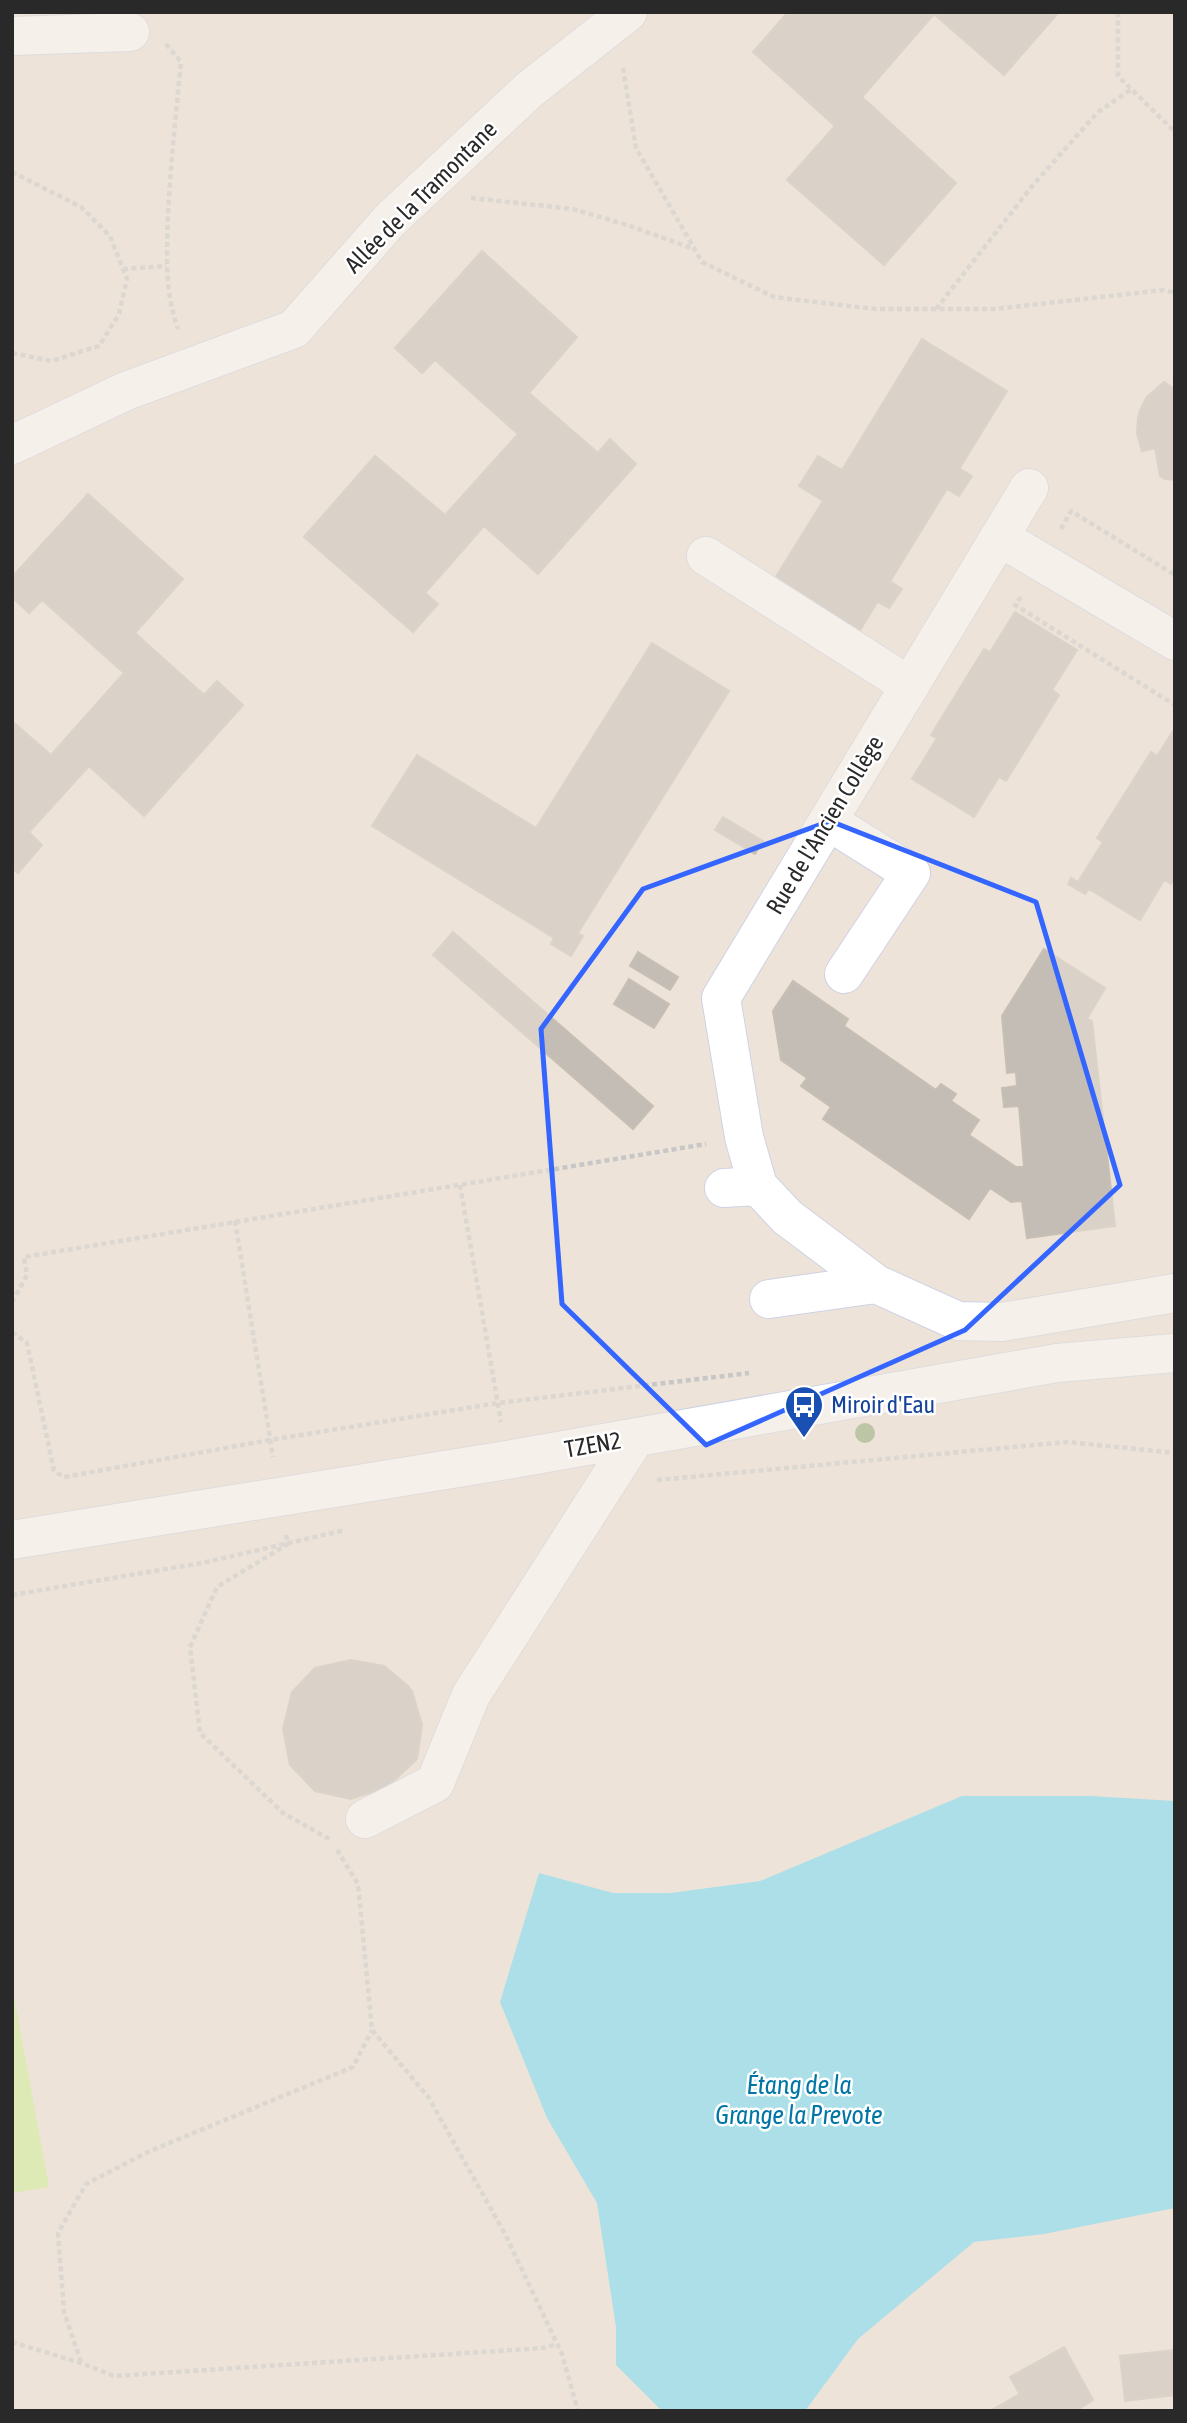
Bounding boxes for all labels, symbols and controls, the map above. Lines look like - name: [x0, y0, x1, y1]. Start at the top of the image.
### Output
- street label: Allée de la Tramontane: [339, 115, 502, 278]
- street label: Rue de l'Ancien Collège: [761, 731, 889, 919]
- bus stop icon: Miroir d'Eau: [783, 1384, 825, 1439]
- place label: Miroir d'Eau: [831, 1391, 935, 1418]
- street label: TZEN2: [563, 1426, 623, 1463]
- water label: Étang de la Grange la Prevote: [715, 2070, 883, 2130]

